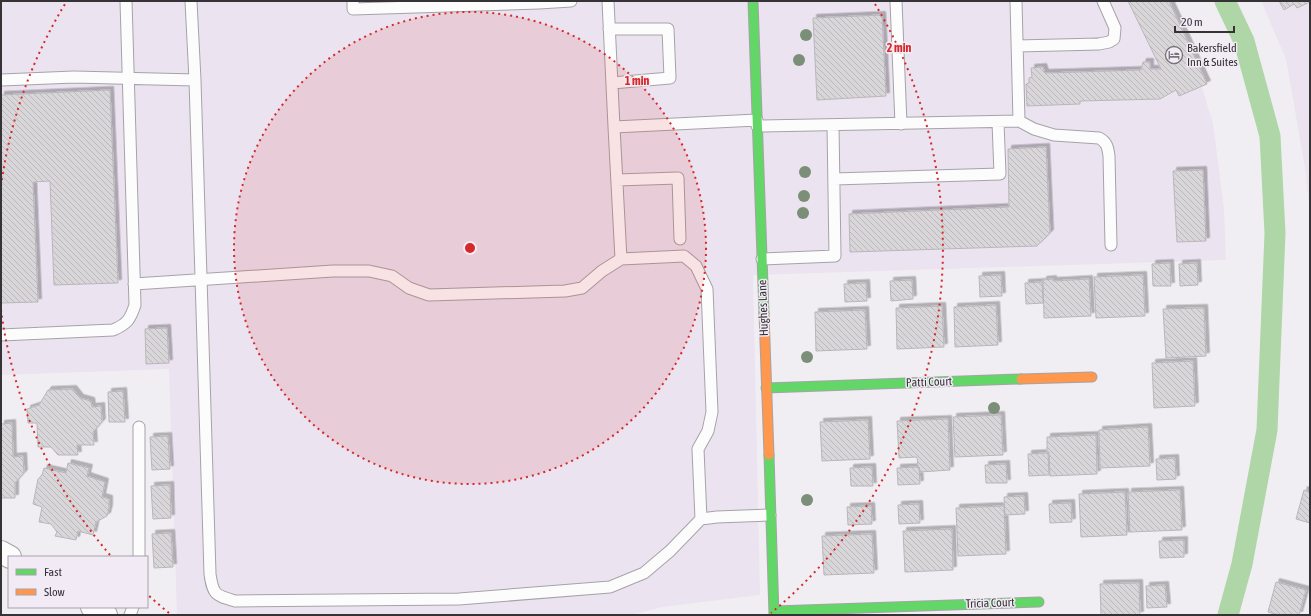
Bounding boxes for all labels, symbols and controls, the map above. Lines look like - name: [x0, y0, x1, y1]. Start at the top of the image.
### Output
- scale bar: [1175, 8, 1234, 34]
- text: 20 m: [1181, 15, 1203, 29]
- text: 2 min: [887, 41, 911, 55]
- place label: Bakersfield Inn & Suites: [1187, 41, 1238, 69]
- hotel icon: Bakersfield Inn & Suites: [1164, 45, 1184, 65]
- text: 1 min: [625, 74, 649, 88]
- centre of rings: [463, 241, 477, 255]
- street label: Hughes Lane: [755, 279, 771, 337]
- street label: Patti Court: [906, 374, 953, 390]
- legend: [8, 556, 148, 608]
- text: Fast: [44, 565, 62, 579]
- text: Slow: [44, 585, 65, 599]
- street label: Tricia Court: [965, 595, 1015, 611]

